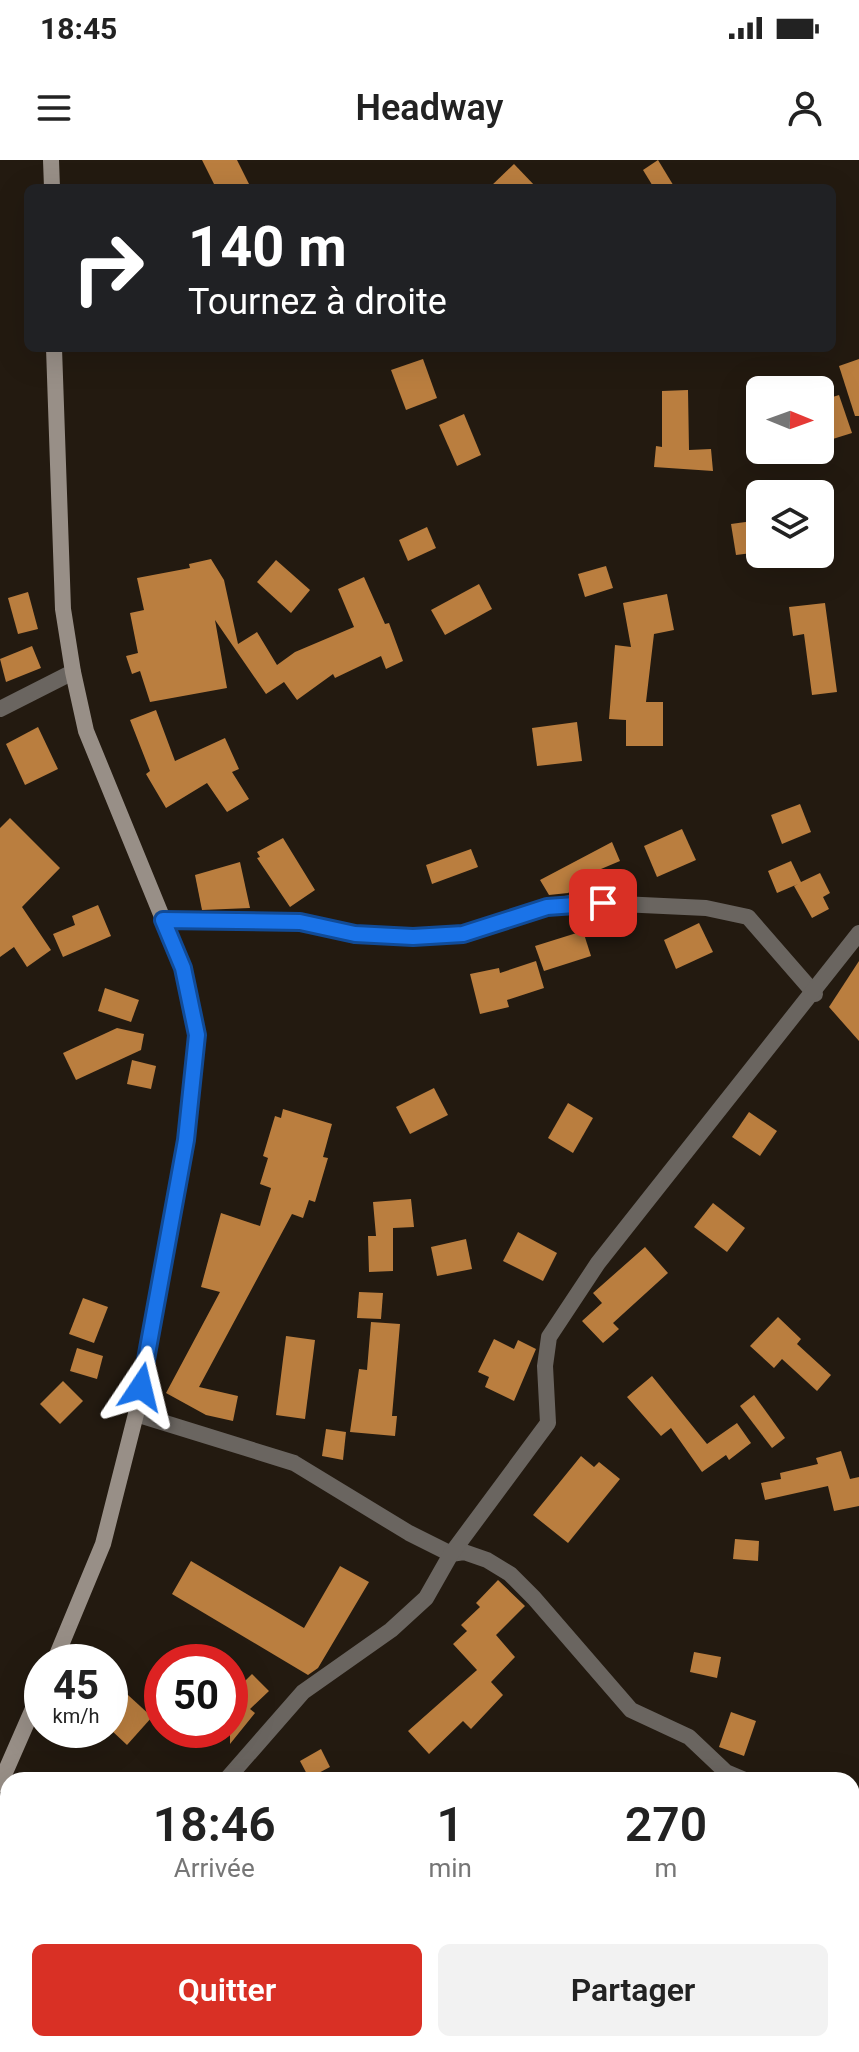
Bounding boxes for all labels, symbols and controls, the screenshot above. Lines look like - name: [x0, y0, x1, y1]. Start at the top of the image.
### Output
- text: 18:45: [40, 11, 117, 46]
- icon: menu: [32, 86, 76, 130]
- icon: person: [783, 86, 827, 130]
- text: Headway: [356, 87, 504, 129]
- text: 140 m: [188, 214, 347, 280]
- icon: right: [56, 216, 160, 320]
- text: Tournez à droite: [188, 281, 447, 323]
- north arrow: [746, 376, 834, 464]
- map controls: [746, 376, 834, 568]
- button: layers: [746, 480, 834, 568]
- pin: [569, 869, 637, 937]
- icon: arrive: [581, 881, 625, 925]
- position arrow: [99, 1345, 183, 1429]
- speed limit sign: 50: [144, 1644, 248, 1748]
- text: 45: [53, 1662, 99, 1709]
- text: km/h: [53, 1704, 99, 1728]
- text: 18:46: [153, 1796, 276, 1853]
- text: 1: [437, 1796, 464, 1853]
- text: 270: [625, 1796, 707, 1853]
- text: Arrivée: [174, 1853, 255, 1883]
- text: min: [428, 1853, 472, 1883]
- text: m: [655, 1853, 677, 1883]
- button: Quitter: [32, 1944, 422, 2036]
- button: Partager: [438, 1944, 828, 2036]

